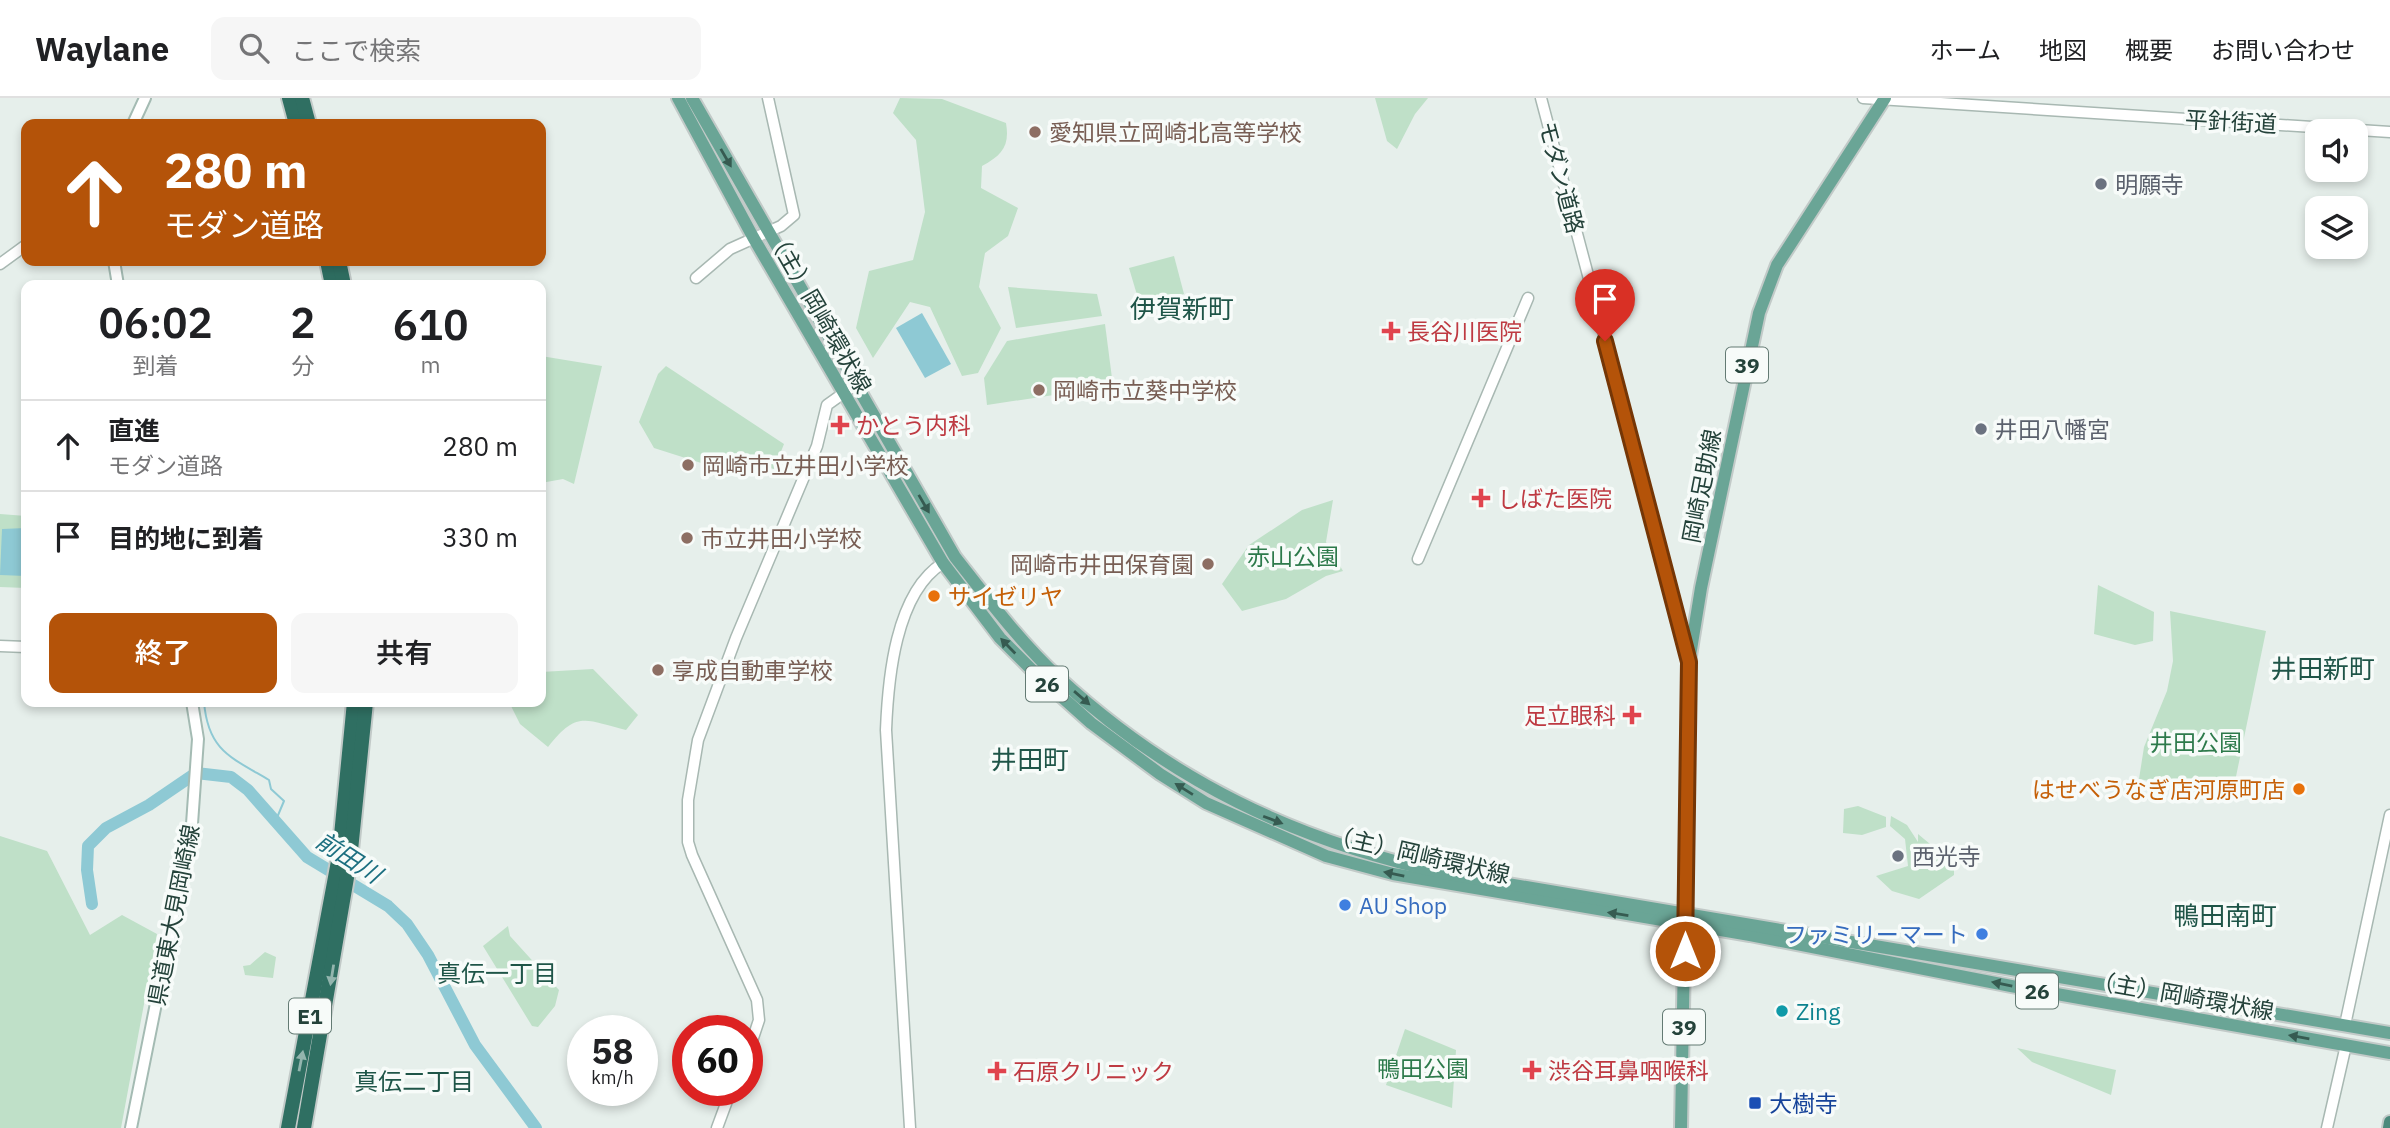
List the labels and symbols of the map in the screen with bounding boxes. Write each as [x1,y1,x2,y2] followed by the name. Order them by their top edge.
[2184,104,2278,138] street label: 平針街道
[1049,117,1302,147] place label: 愛知県立岡崎北高等学校
[1533,118,1591,236] street label: モダン道路
[1027,124,1043,140] marker: 愛知県立岡崎北高等学校
[720,148,732,167] one-way arrow
[2115,169,2184,199] place label: 明願寺
[2093,176,2109,192] marker: 明願寺
[761,224,879,398] street label: （主）岡崎環状線
[1575,269,1635,341] pin
[1130,291,1234,325] district label: 伊賀新町
[1407,316,1522,346] place label: 長谷川医院
[1381,321,1401,341] marker: 長谷川医院
[1726,348,1768,382] road number: 39
[1053,375,1237,405] place label: 岡崎市立葵中学校
[1031,382,1047,398] marker: 岡崎市立葵中学校
[856,410,971,440] place label: かとう内科
[1995,414,2110,444] place label: 井田八幡宮
[830,415,850,435] marker: かとう内科
[1973,421,1989,437] marker: 井田八幡宮
[1675,427,1727,545] street label: 岡崎足助線
[702,450,909,480] place label: 岡崎市立井田小学校
[680,457,696,473] marker: 岡崎市立井田小学校
[1497,483,1612,513] place label: しばた医院
[1471,488,1491,508] marker: しばた医院
[918,494,930,513] one-way arrow
[701,523,862,553] place label: 市立井田小学校
[679,530,695,546] marker: 市立井田小学校
[1247,541,1339,571] park label: 赤山公園
[1010,549,1194,579] place label: 岡崎市井田保育園
[1200,556,1216,572] marker: 岡崎市井田保育園
[948,581,1063,611] place label: サイゼリヤ
[926,588,942,604] marker: サイゼリヤ
[1000,638,1016,655] one-way arrow
[2271,651,2375,685] district label: 井田新町
[672,655,833,685] place label: 享成自動車学校
[650,662,666,678] marker: 享成自動車学校
[1026,666,1068,702] road number: 26
[1073,690,1091,706] one-way arrow
[1524,700,1616,730] place label: 足立眼科
[1622,705,1642,725] marker: 足立眼科
[2150,727,2242,757] park label: 井田公園
[991,742,1069,776] district label: 井田町
[2032,774,2285,804] place label: はせべうなぎ店河原町店
[2291,781,2307,797] marker: はせべうなぎ店河原町店
[1174,783,1194,796] one-way arrow
[1263,815,1284,826] one-way arrow
[1327,819,1513,889] street label: （主）岡崎環状線
[141,822,205,1008] street label: 県道東大見岡崎線
[310,824,390,892] water label: 前田川
[1912,841,1981,871] place label: 西光寺
[1890,848,1906,864] marker: 西光寺
[1383,869,1405,880] one-way arrow
[1359,890,1447,920] place label: AU Shop
[1337,897,1353,913] marker: AU Shop
[2173,898,2277,932] district label: 鴨田南町
[1607,908,1629,919] one-way arrow
[1648,914,1722,988] position arrow
[1784,919,1968,949] place label: ファミリーマート
[1974,926,1990,942] marker: ファミリーマート
[437,957,557,989] district label: 真伝一丁目
[326,964,337,986] one-way arrow
[2090,964,2276,1026] street label: （主）岡崎環状線
[2016,974,2058,1008] road number: 26
[1991,979,2013,990] one-way arrow
[1796,996,1840,1026] place label: Zing
[289,998,331,1034] road number: E1
[1774,1003,1790,1019] marker: Zing
[1663,1010,1705,1044] road number: 39
[672,1015,763,1106] speed limit sign: 60
[2288,1031,2310,1042] one-way arrow
[296,1050,307,1072] one-way arrow
[1377,1053,1469,1083] park label: 鴨田公園
[1548,1055,1709,1085] place label: 渋谷耳鼻咽喉科
[1013,1056,1174,1086] place label: 石原クリニック
[1522,1060,1542,1080] marker: 渋谷耳鼻咽喉科
[987,1061,1007,1081] marker: 石原クリニック
[354,1065,474,1097] district label: 真伝二丁目
[1769,1088,1838,1118] place label: 大樹寺
[1747,1095,1763,1111] marker: 大樹寺

